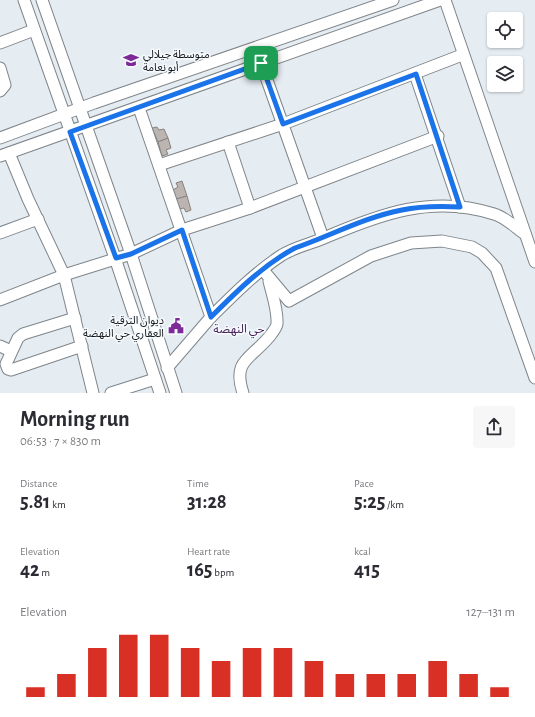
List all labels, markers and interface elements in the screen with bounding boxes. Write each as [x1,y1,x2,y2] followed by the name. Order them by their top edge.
[487,12,523,92] map controls
[487,12,523,48] button: locate
[244,46,278,80] pin
[143,49,210,74] place label: متوسطة جيلالي أبو نعامة
[122,51,140,69] school or university icon: متوسطة جيلالي أبو نعامة
[250,52,272,74] icon: arrive
[487,56,523,92] button: layers
[83,315,164,342] place label: ديوان الترقية العقاري حي النهضة
[167,317,185,335] public building icon: ديوان الترقية العقاري حي النهضة
[213,323,265,339] district label: حي النهضة
[473,406,515,448] button: share
[20,408,130,430] text: Morning run
[20,435,101,448] text: 06:53 · 7 × 830 m
[20,478,57,489] text: Distance
[187,478,209,489] text: Time
[354,478,374,489] text: Pace
[20,492,50,512] text: 5.81
[187,492,227,512] text: 31:28
[354,492,385,512] text: 5:25
[50,499,66,510] text: km
[385,499,404,510] text: /km
[20,546,60,557] text: Elevation
[187,546,230,557] text: Heart rate
[354,546,371,557] text: kcal
[20,560,39,580] text: 42
[187,560,213,580] text: 165
[354,560,380,580] text: 415
[39,567,50,578] text: m
[213,567,234,578] text: bpm
[20,606,67,619] text: Elevation
[466,606,515,619] text: 127–131 m

